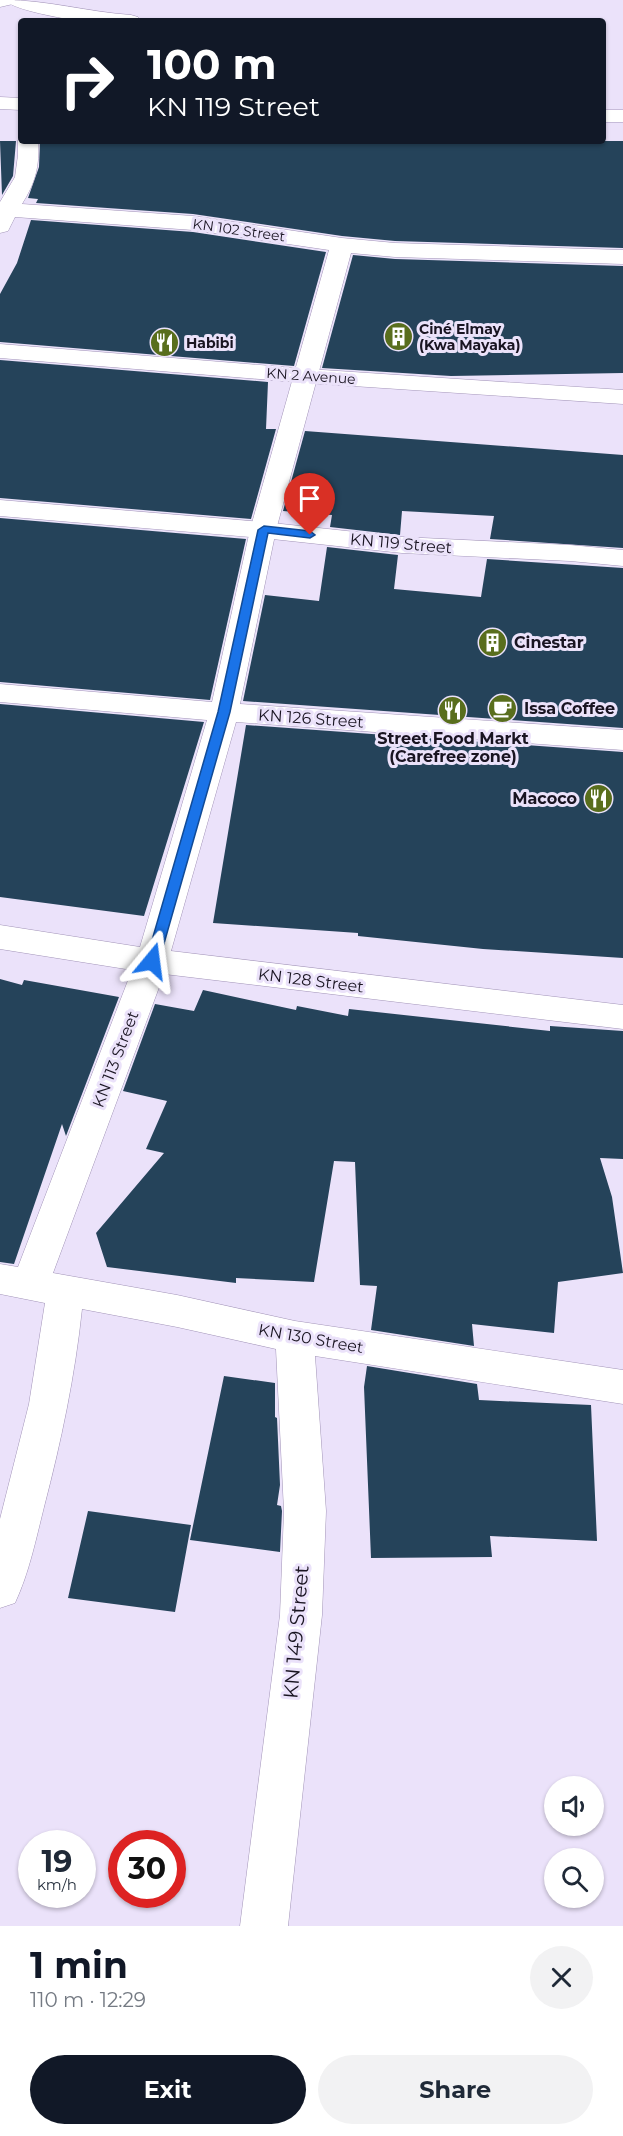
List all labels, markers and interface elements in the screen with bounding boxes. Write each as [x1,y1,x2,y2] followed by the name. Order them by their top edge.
[147,38,276,90] text: 100 m
[48,42,126,120] icon: right
[147,90,320,123] text: KN 119 Street
[192,215,287,245] street label: KN 102 Street
[419,320,521,354] place label: Ciné Elmay (Kwa Mayaka)
[382,321,414,353] building icon: Ciné Elmay (Kwa Mayaka)
[149,327,181,359] restaurant icon: Habibi
[186,334,234,352] place label: Habibi
[266,364,356,388] street label: KN 2 Avenue
[284,473,335,535] pin
[293,482,326,515] icon: arrive
[349,530,453,557] street label: KN 119 Street
[477,626,509,658] building icon: Cinestar
[514,633,584,652] place label: Cinestar
[487,692,519,724] cafe icon: Issa Coffee
[437,694,469,726] restaurant icon: Street Food Markt (Carefree zone)
[524,699,615,718] place label: Issa Coffee
[258,705,365,732] street label: KN 126 Street
[377,729,529,766] place label: Street Food Markt (Carefree zone)
[582,782,614,814] restaurant icon: Macoco
[512,789,577,808] place label: Macoco
[120,929,184,993] position arrow
[257,965,365,996] street label: KN 128 Street
[88,1008,143,1110] street label: KN 113 Street
[257,1320,366,1357] street label: KN 130 Street
[278,1564,314,1700] street label: KN 149 Street
[544,1776,604,1908] map controls
[544,1776,604,1836] button: sound
[108,1830,186,1908] speed limit sign: 30
[42,1843,72,1880] text: 19
[544,1848,604,1908] button: search
[37,1875,77,1894] text: km/h
[30,1943,128,1987] text: 1 min
[530,1946,593,2009] button: close
[30,1988,146,2012] text: 110 m · 12:29
[30,2055,306,2124] button: Exit
[318,2055,593,2124] button: Share

